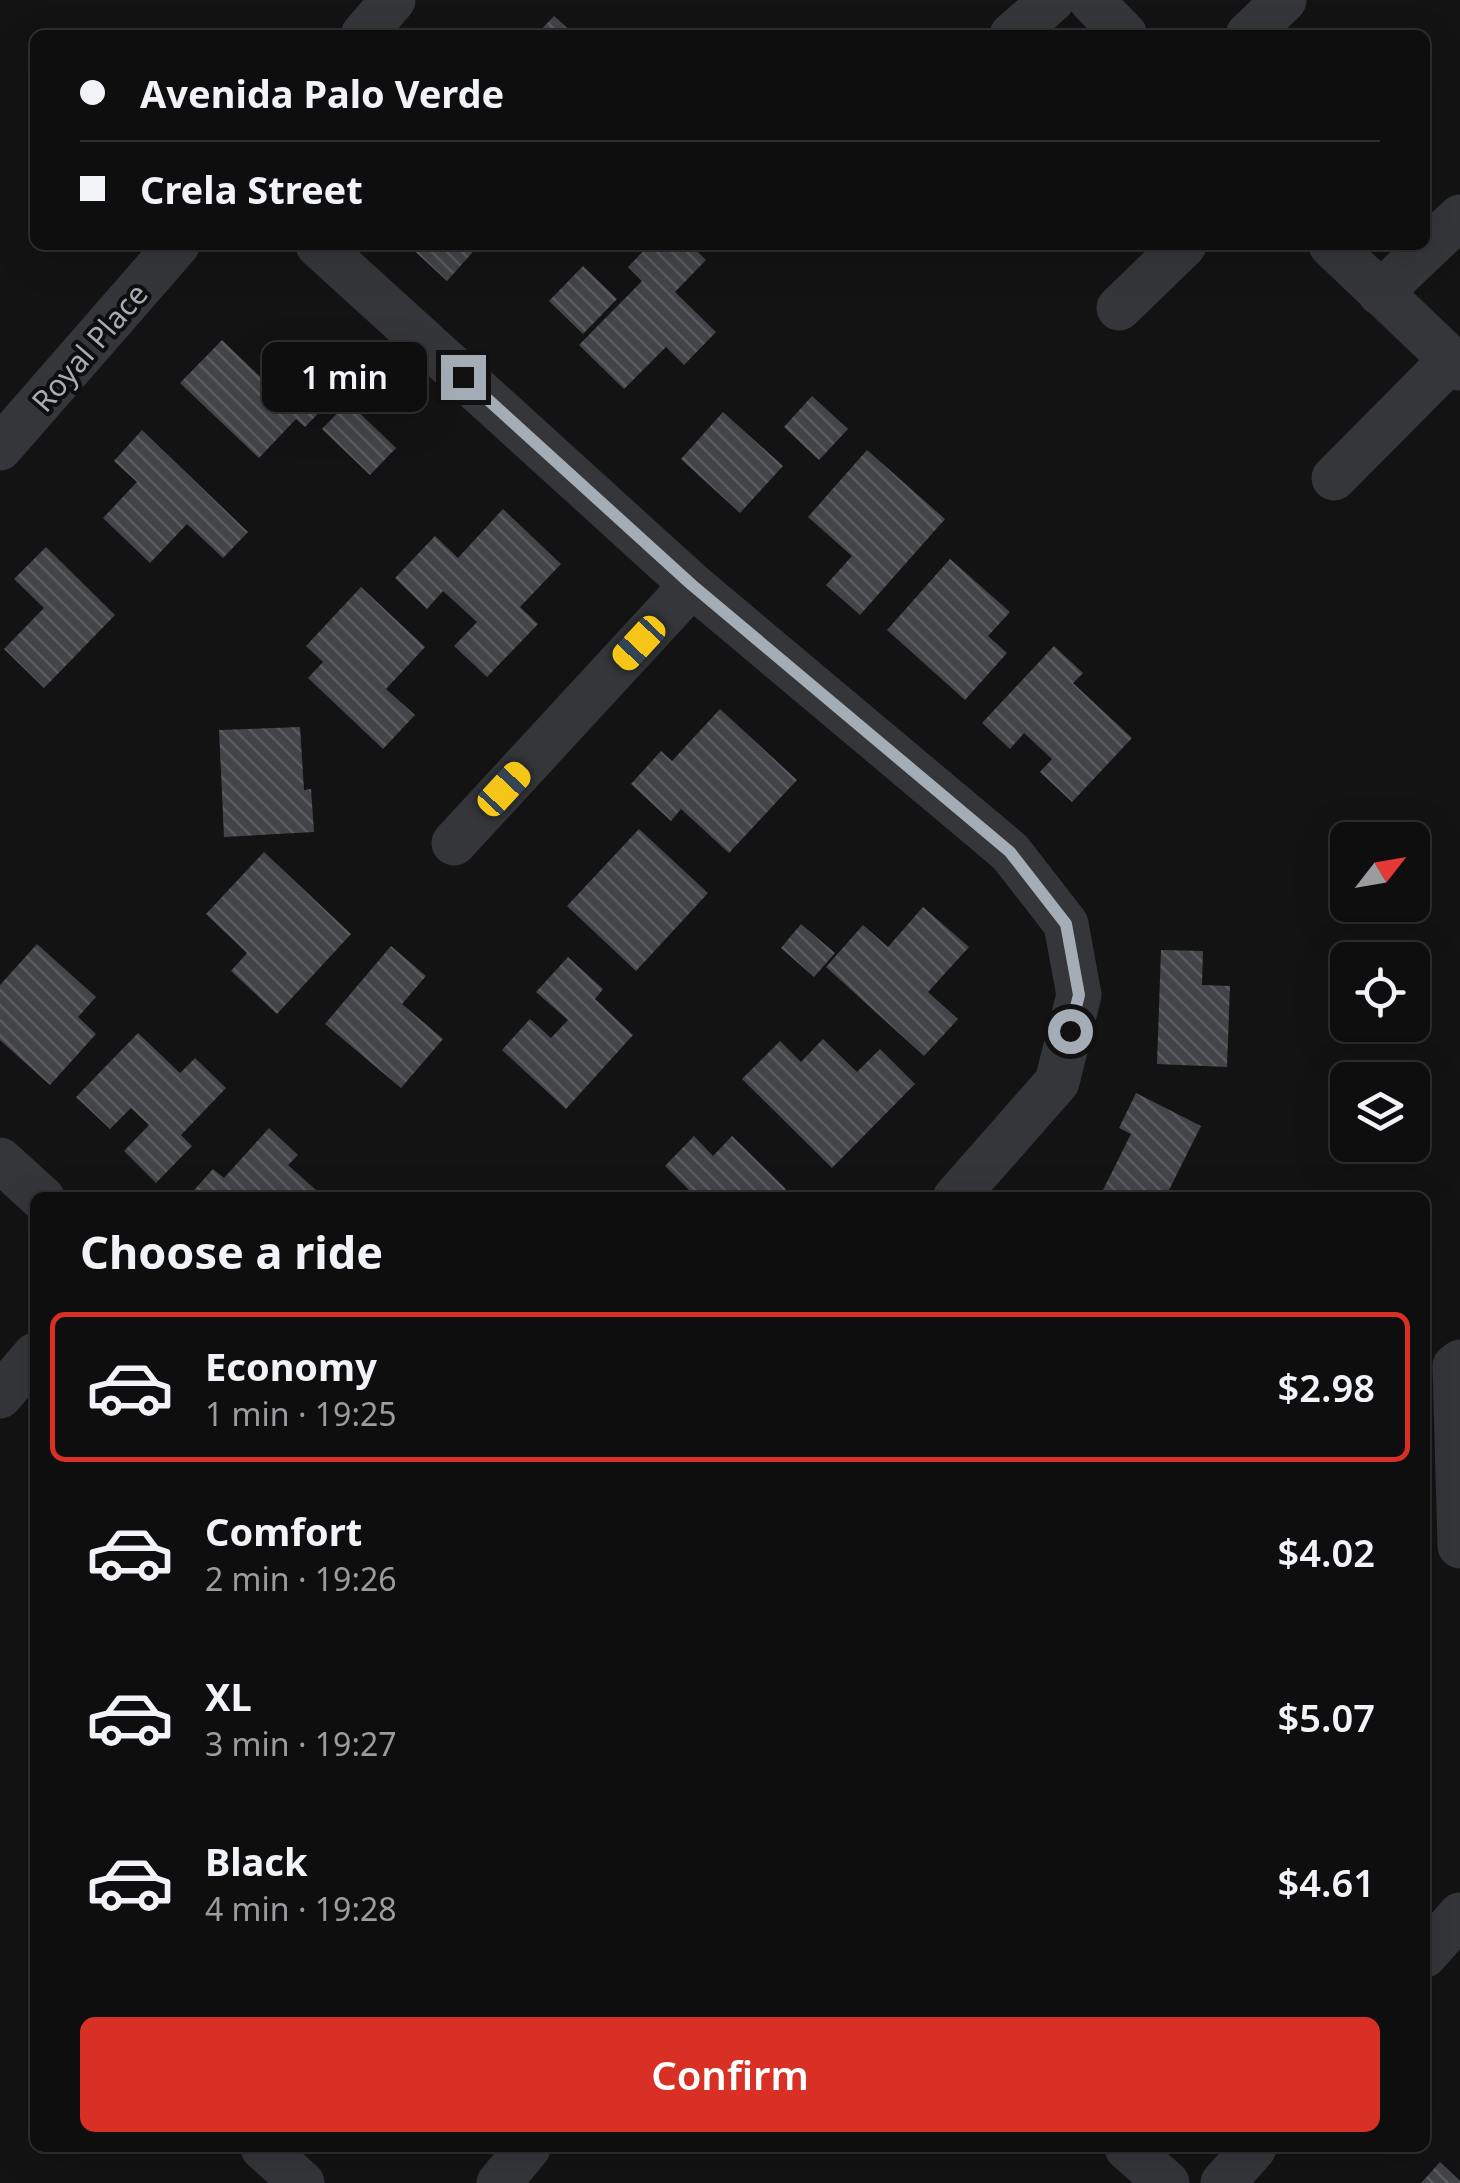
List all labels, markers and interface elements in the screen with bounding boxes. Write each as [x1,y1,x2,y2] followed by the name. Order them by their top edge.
[140,67,504,119] text: Avenida Palo Verde
[140,163,363,215] text: Crela Street
[22,274,156,420] street label: Royal Place
[263,342,428,412] callout: 1 min
[301,355,388,398] text: 1 min
[441,355,486,400] route end
[608,611,670,675] car
[473,757,535,821] car
[1330,822,1430,922] north arrow
[1330,822,1430,1162] map controls
[1330,942,1430,1042] button: locate
[1048,1009,1093,1054] route start
[1330,1062,1430,1162] button: layers
[80,1221,383,1282] text: Choose a ride
[205,1340,377,1392] text: Economy
[85,1342,175,1432] icon: car
[1278,1361,1375,1413] text: $2.98
[205,1392,397,1435] text: 1 min · 19:25
[205,1505,362,1557] text: Comfort
[85,1507,175,1597] icon: car
[1278,1526,1375,1578] text: $4.02
[205,1557,397,1600] text: 2 min · 19:26
[205,1670,252,1722] text: XL
[85,1672,175,1762] icon: car
[1278,1691,1375,1743] text: $5.07
[205,1722,397,1765] text: 3 min · 19:27
[205,1835,308,1887] text: Black
[85,1837,175,1927] icon: car
[1278,1856,1375,1908] text: $4.61
[205,1887,397,1930] text: 4 min · 19:28
[80,2017,1380,2132] button: Confirm

